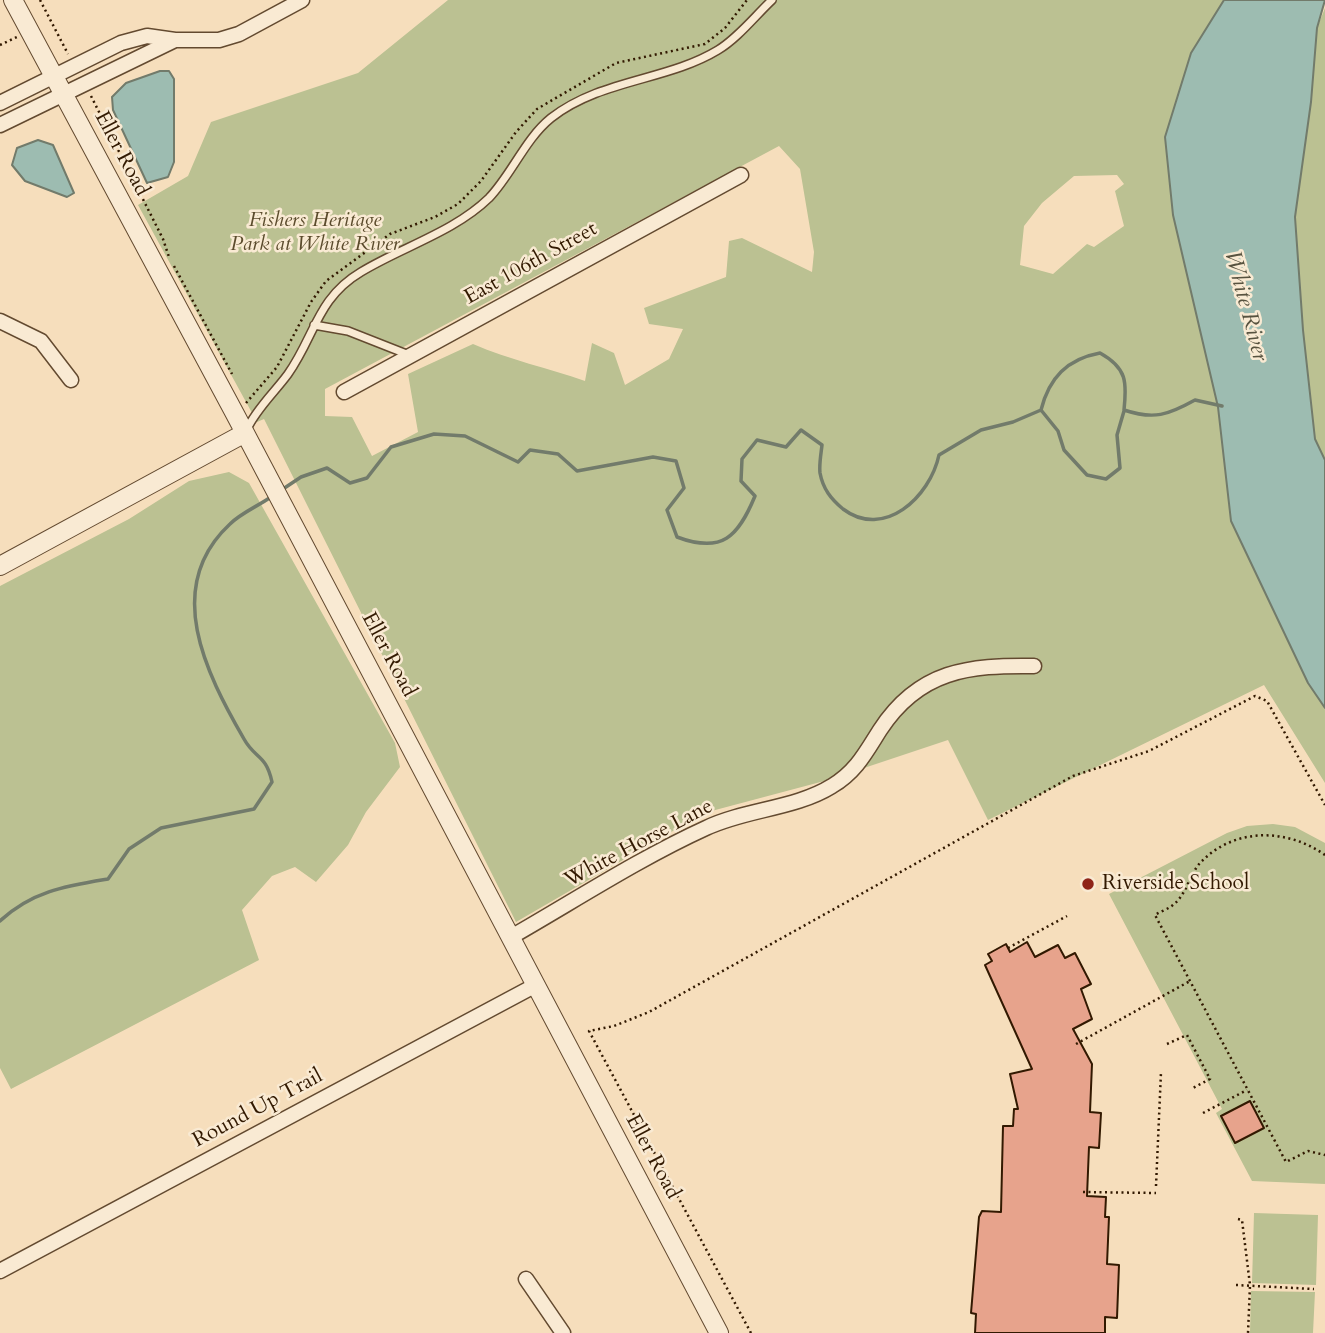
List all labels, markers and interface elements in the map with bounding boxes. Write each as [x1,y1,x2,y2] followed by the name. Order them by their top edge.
[88,107,154,201] street label: Eller Road
[230,208,400,258] park label: Fishers Heritage Park at White River
[460,217,602,311] street label: East 106th Street
[1217,248,1273,364] water label: White River
[355,608,421,702] street label: Eller Road
[560,794,718,894] street label: White Horse Lane
[1102,871,1249,897] place label: Riverside School
[1080,876,1096,892] marker: Riverside School
[189,1064,327,1154] street label: Round Up Trail
[619,1110,685,1204] street label: Eller Road

